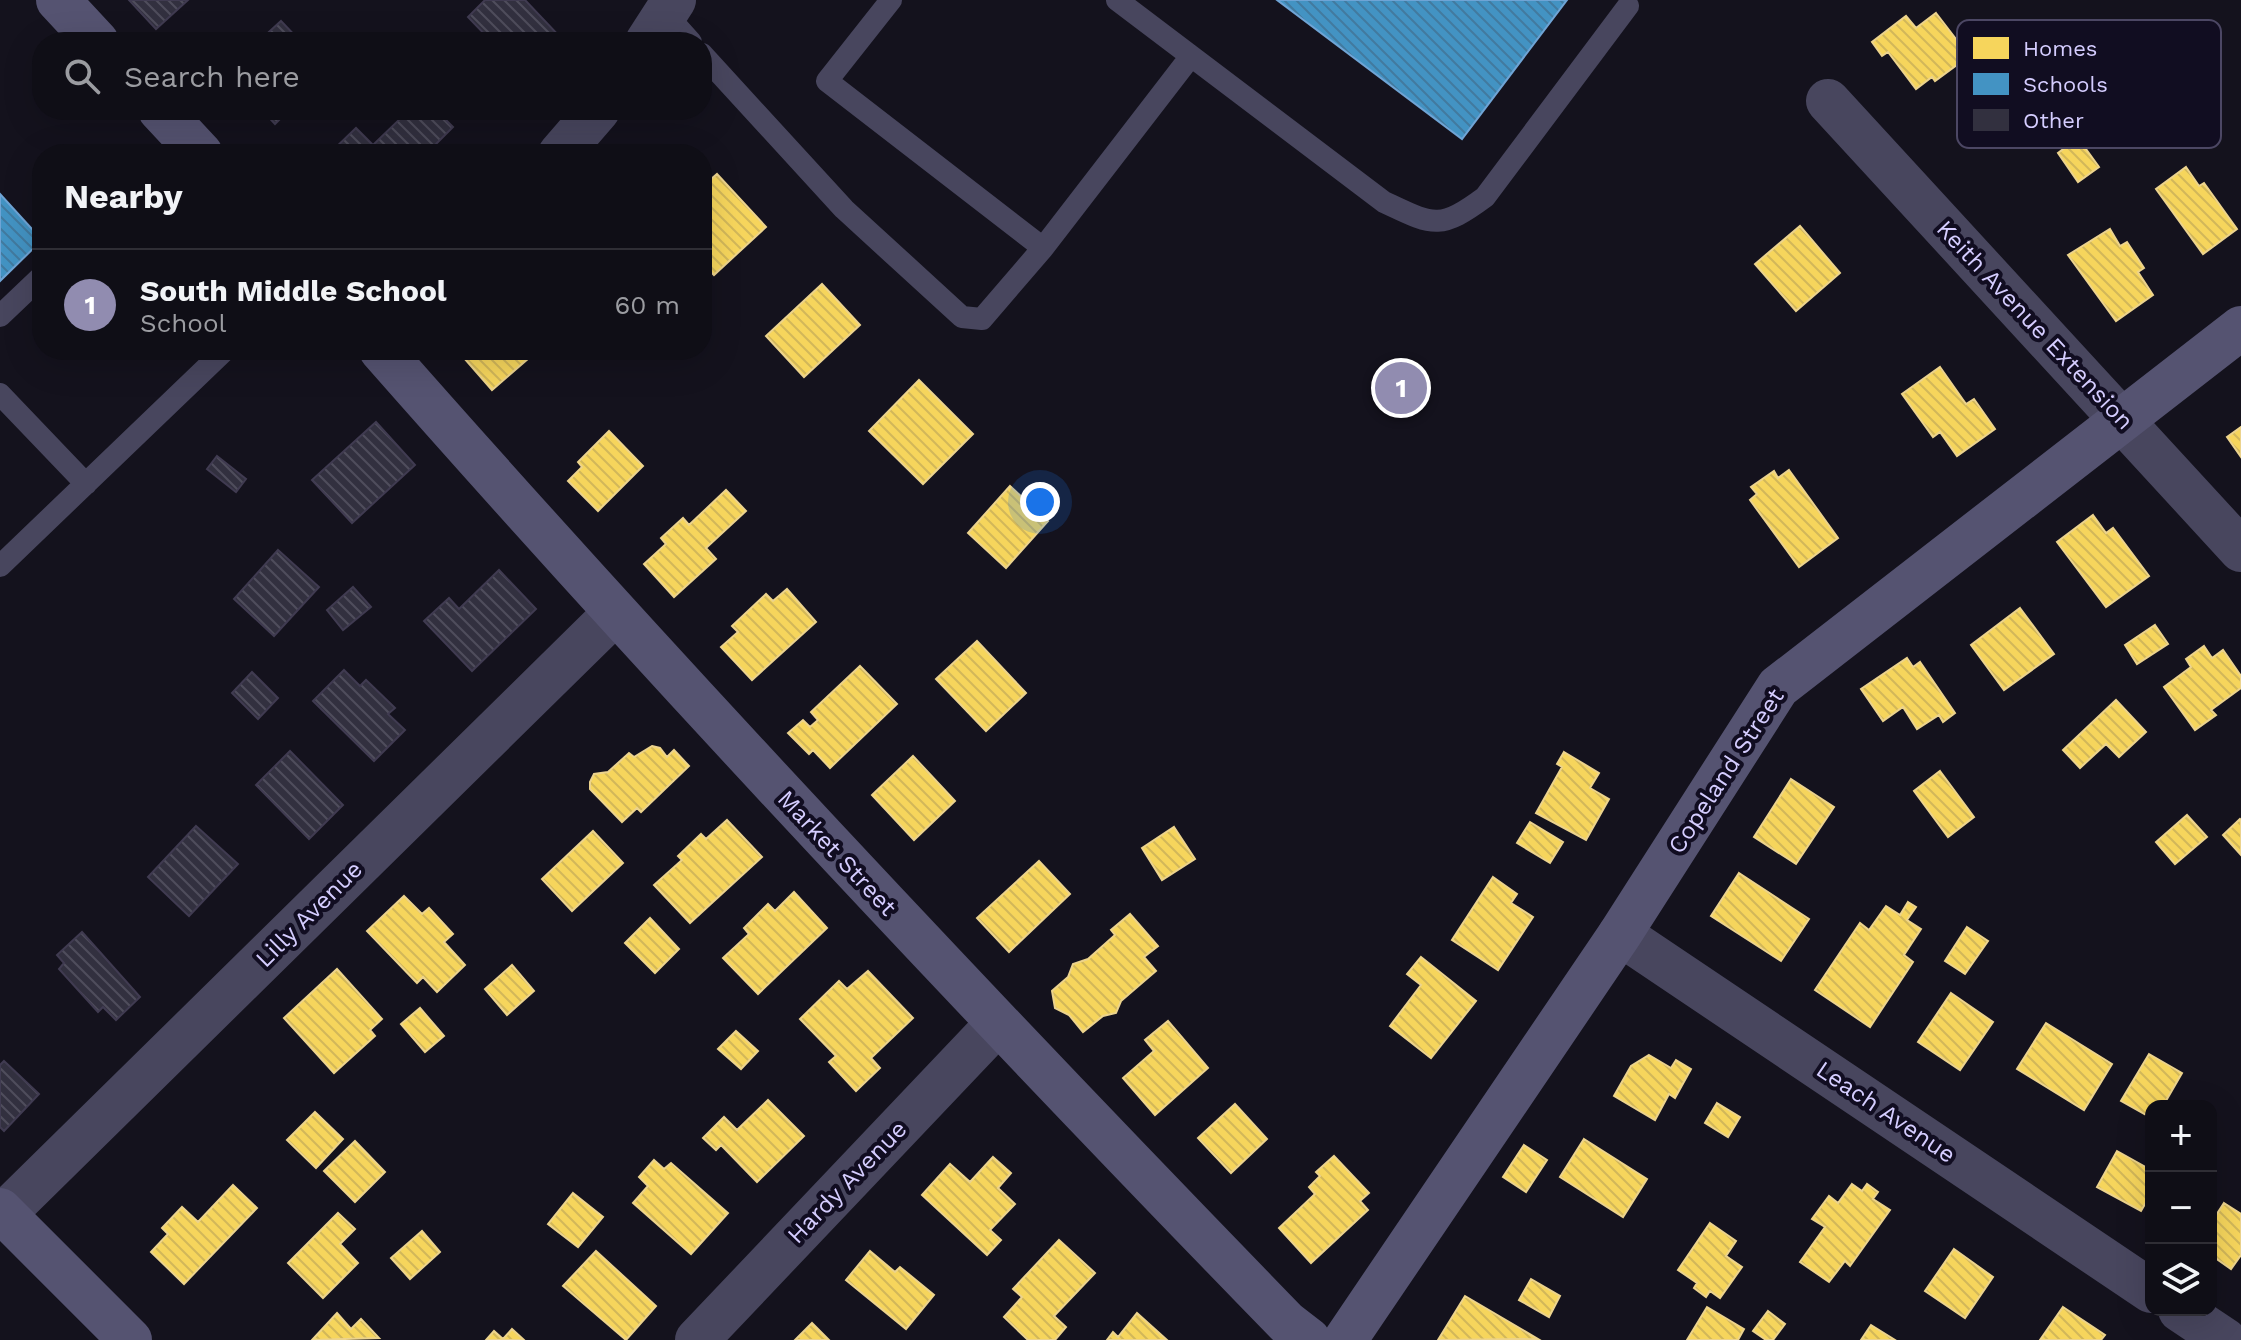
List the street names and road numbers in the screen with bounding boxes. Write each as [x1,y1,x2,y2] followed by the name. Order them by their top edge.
[1931,215,2139,435] street label: Keith Avenue Extension
[1662,683,1790,859] street label: Copeland Street
[772,785,902,921] street label: Market Street
[250,855,368,973] street label: Lilly Avenue
[1811,1055,1961,1169] street label: Leach Avenue
[782,1115,912,1249] street label: Hardy Avenue

